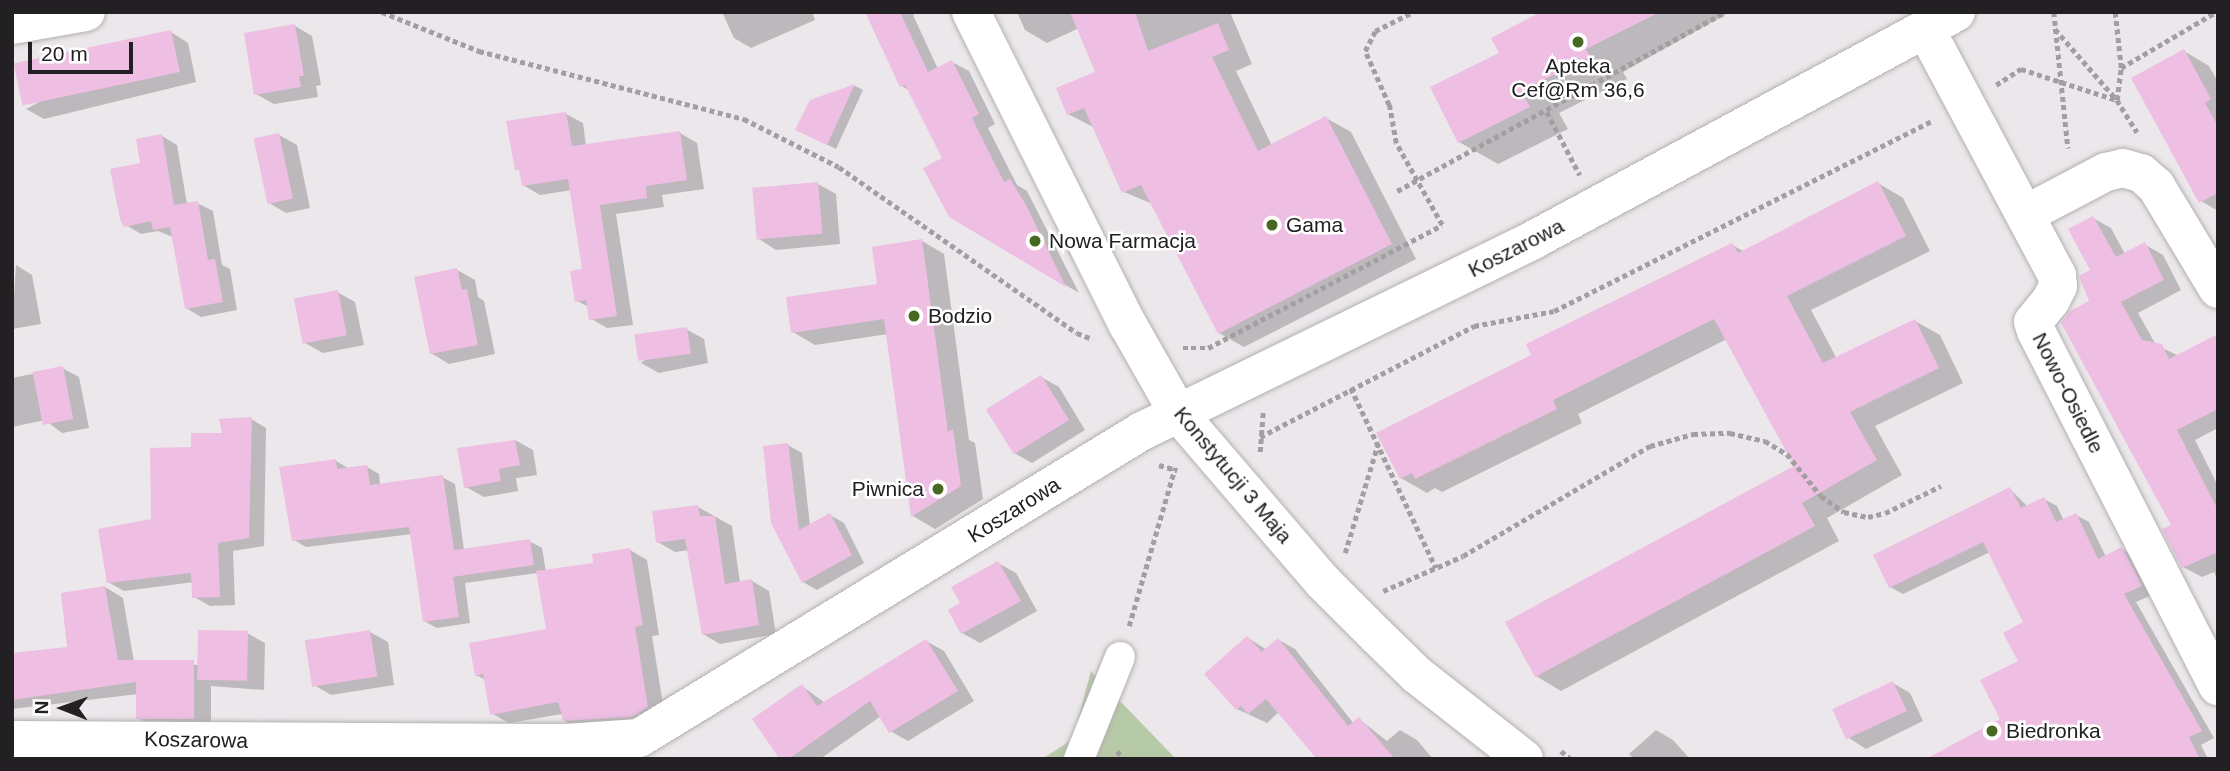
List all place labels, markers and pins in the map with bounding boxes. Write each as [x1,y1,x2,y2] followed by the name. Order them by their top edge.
[1570,34,1586,50] marker: Apteka Cef@Rm 36,6
[1511,53,1645,103] place label: Apteka Cef@Rm 36,6
[1286,212,1343,238] place label: Gama
[1264,217,1280,233] marker: Gama
[1049,228,1196,254] place label: Nowa Farmacja
[1027,233,1043,249] marker: Nowa Farmacja
[928,303,992,329] place label: Bodzio
[906,308,922,324] marker: Bodzio
[852,476,924,502] place label: Piwnica
[930,481,946,497] marker: Piwnica
[2006,718,2101,744] place label: Biedronka
[1984,723,2000,739] marker: Biedronka

